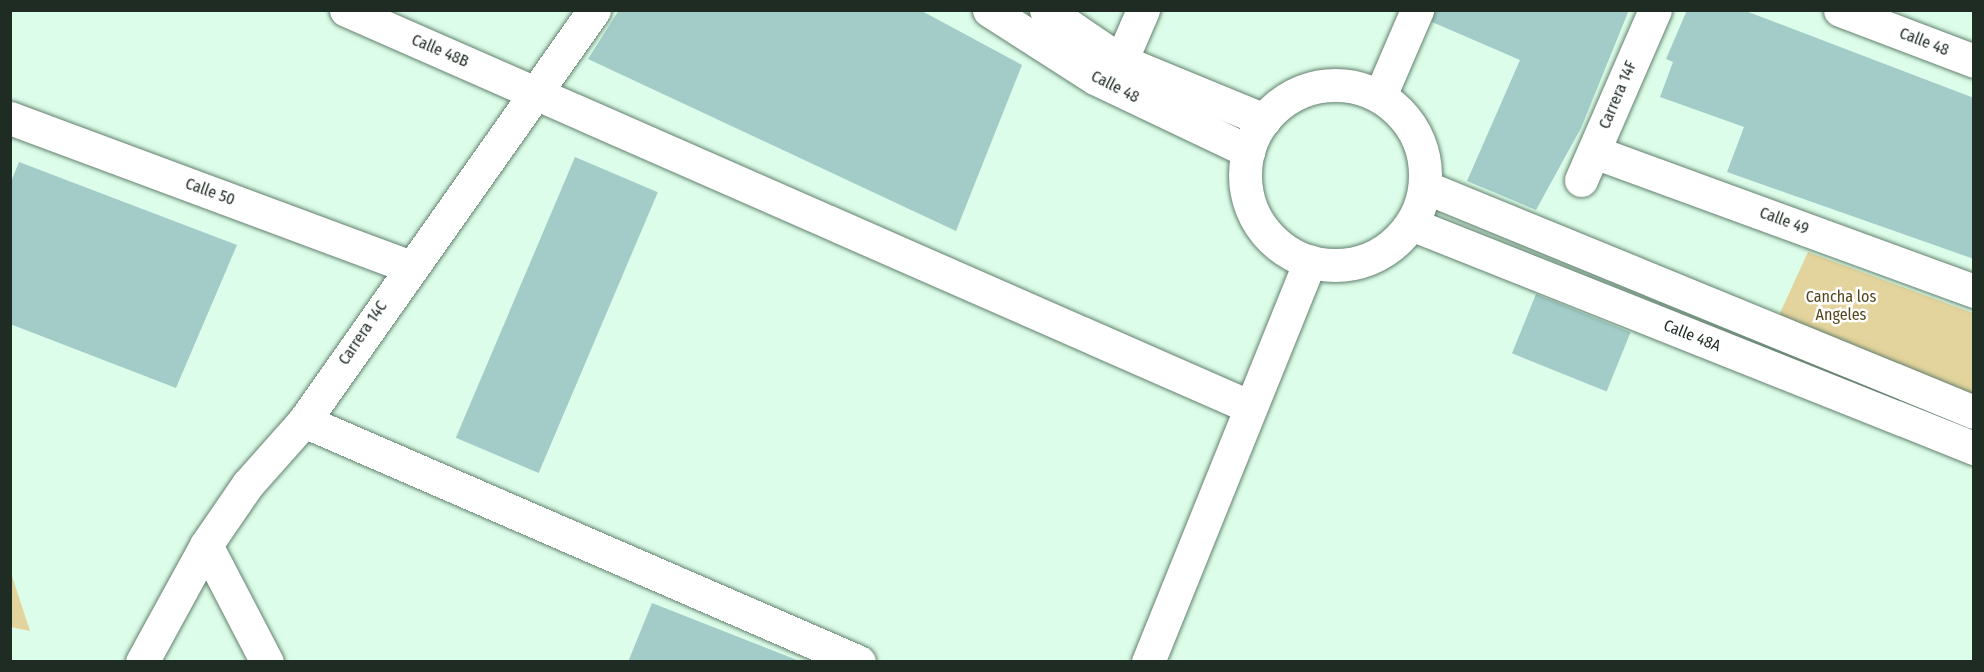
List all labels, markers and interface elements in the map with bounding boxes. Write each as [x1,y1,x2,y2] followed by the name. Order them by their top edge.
[1897,24,1951,60] street label: Calle 48
[409,30,471,72] street label: Calle 48B
[1595,58,1641,132] street label: Carrera 14F
[1088,67,1142,107] street label: Calle 48
[183,174,237,210] street label: Calle 50
[1757,203,1811,239] street label: Calle 49
[1806,287,1876,325] park label: Cancha los Angeles
[335,297,391,369] street label: Carrera 14C
[1661,316,1723,356] street label: Calle 48A

